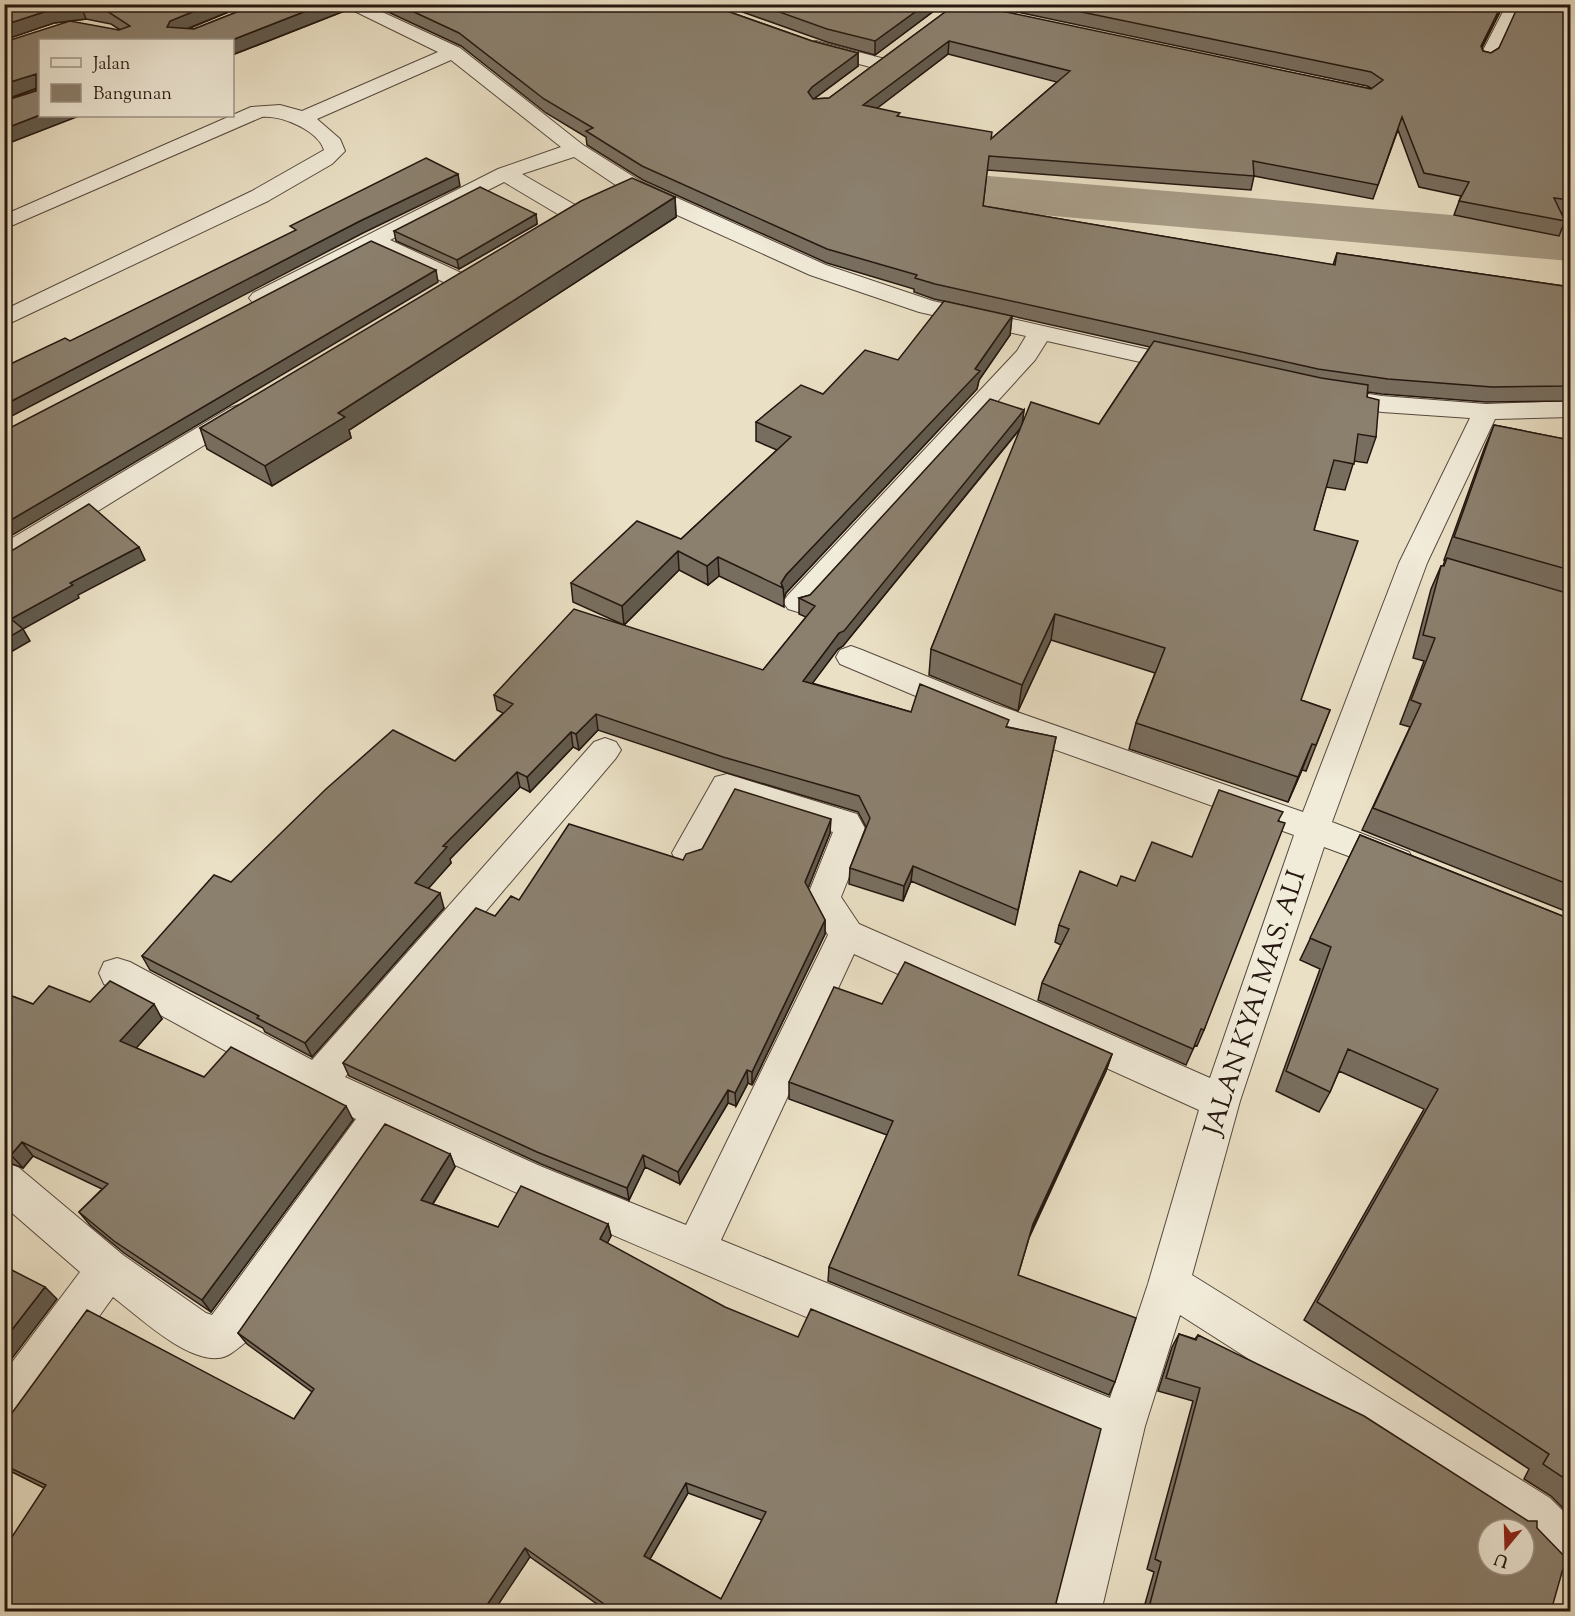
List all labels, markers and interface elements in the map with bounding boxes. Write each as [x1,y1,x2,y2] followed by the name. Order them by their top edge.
[39,39,234,117] legend
[92,52,131,78] text: Jalan
[93,82,172,108] text: Bangunan
[1195,865,1317,1142] street label: JALAN KYAI MAS. ALI
[1476,1517,1536,1577] north arrow
[1491,1546,1512,1572] text: U

